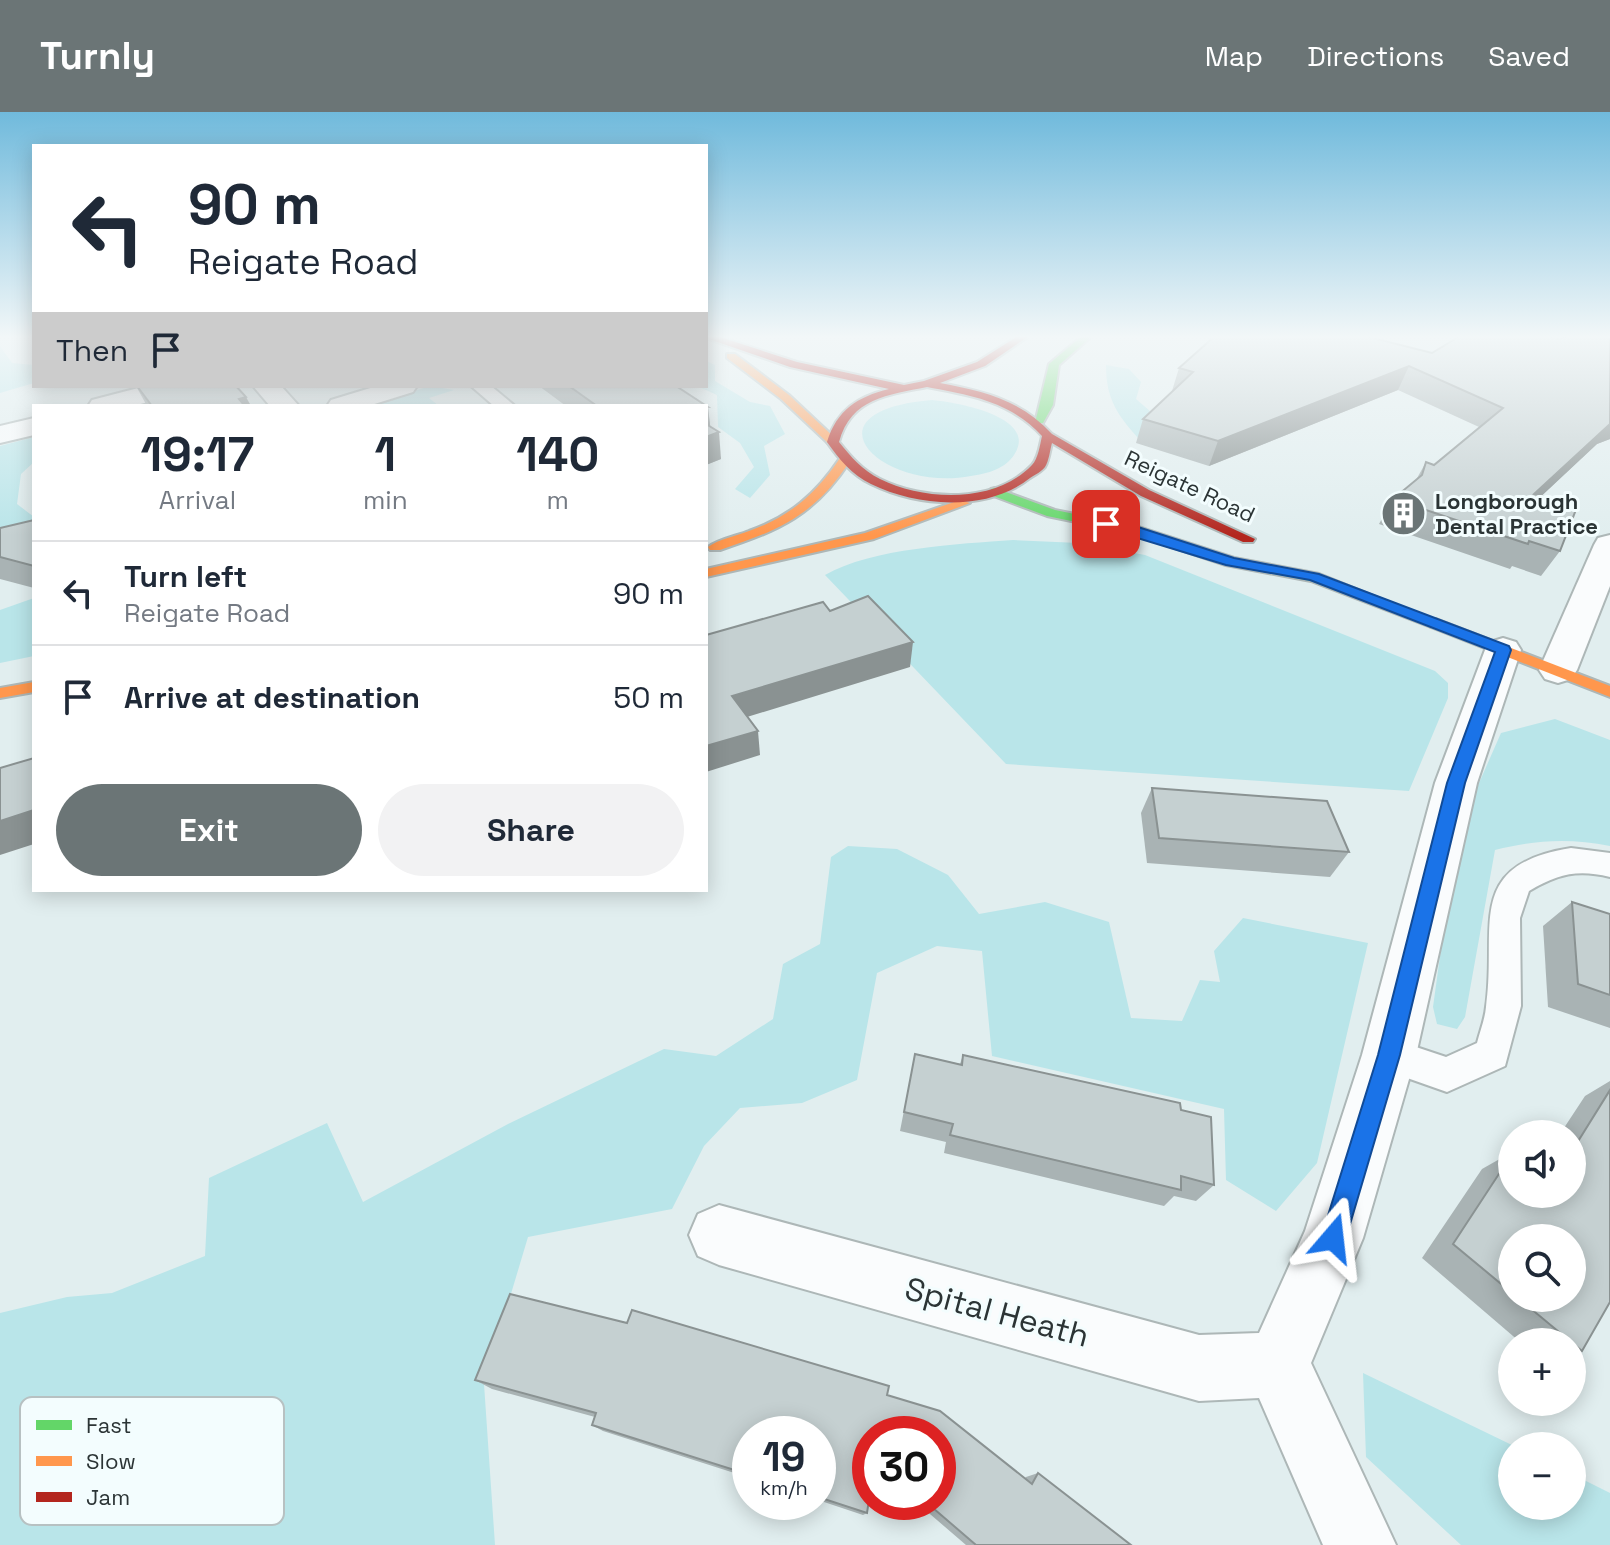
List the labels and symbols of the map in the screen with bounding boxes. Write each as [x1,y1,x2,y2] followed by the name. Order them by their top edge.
[1120,444,1260,528] street label: Reigate Road
[1435,487,1598,540] place label: Longborough Dental Practice
[1072,490,1140,558] pin
[1380,490,1428,538] building icon: Longborough Dental Practice
[1291,1196,1375,1280] position arrow
[901,1268,1093,1356] street label: Spital Heath
[20,1397,284,1525] legend
[86,1411,132,1439] text: Fast
[852,1416,956,1520] speed limit sign: 30
[86,1447,136,1475] text: Slow
[86,1483,130,1511] text: Jam

